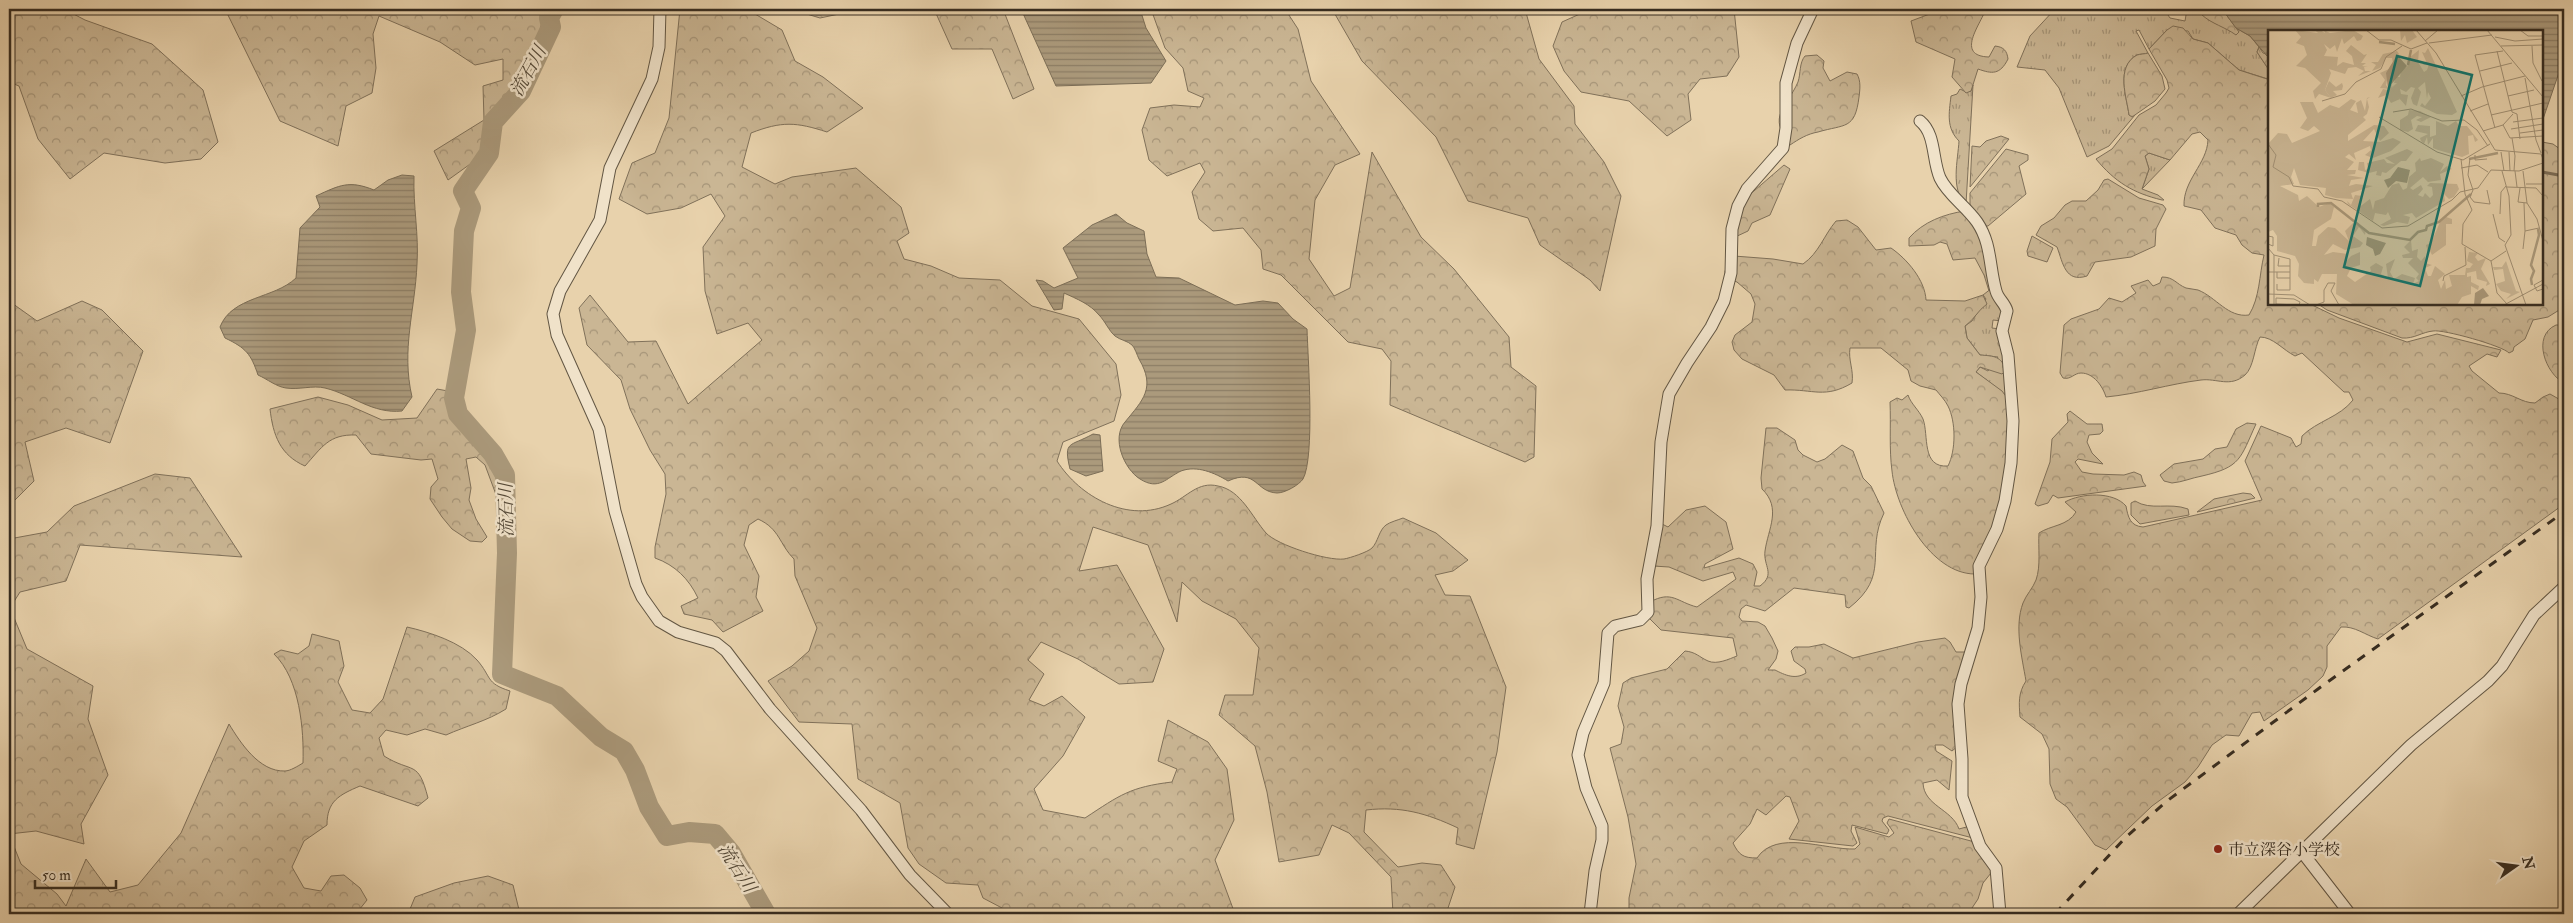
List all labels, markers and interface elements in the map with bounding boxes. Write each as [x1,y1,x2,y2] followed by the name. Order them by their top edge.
[2268,30,2543,305] inset map
[505,40,553,100] water label: 流石川
[494,481,518,537] water label: 流石川
[712,839,762,899] water label: 流石川
[2228,840,2340,860] place label: 市立深谷小学校
[2490,840,2540,890] north arrow
[2212,843,2224,855] marker: 市立深谷小学校
[2518,854,2538,872] text: N
[35,858,116,890] scale bar
[42,866,71,885] text: 50 m

